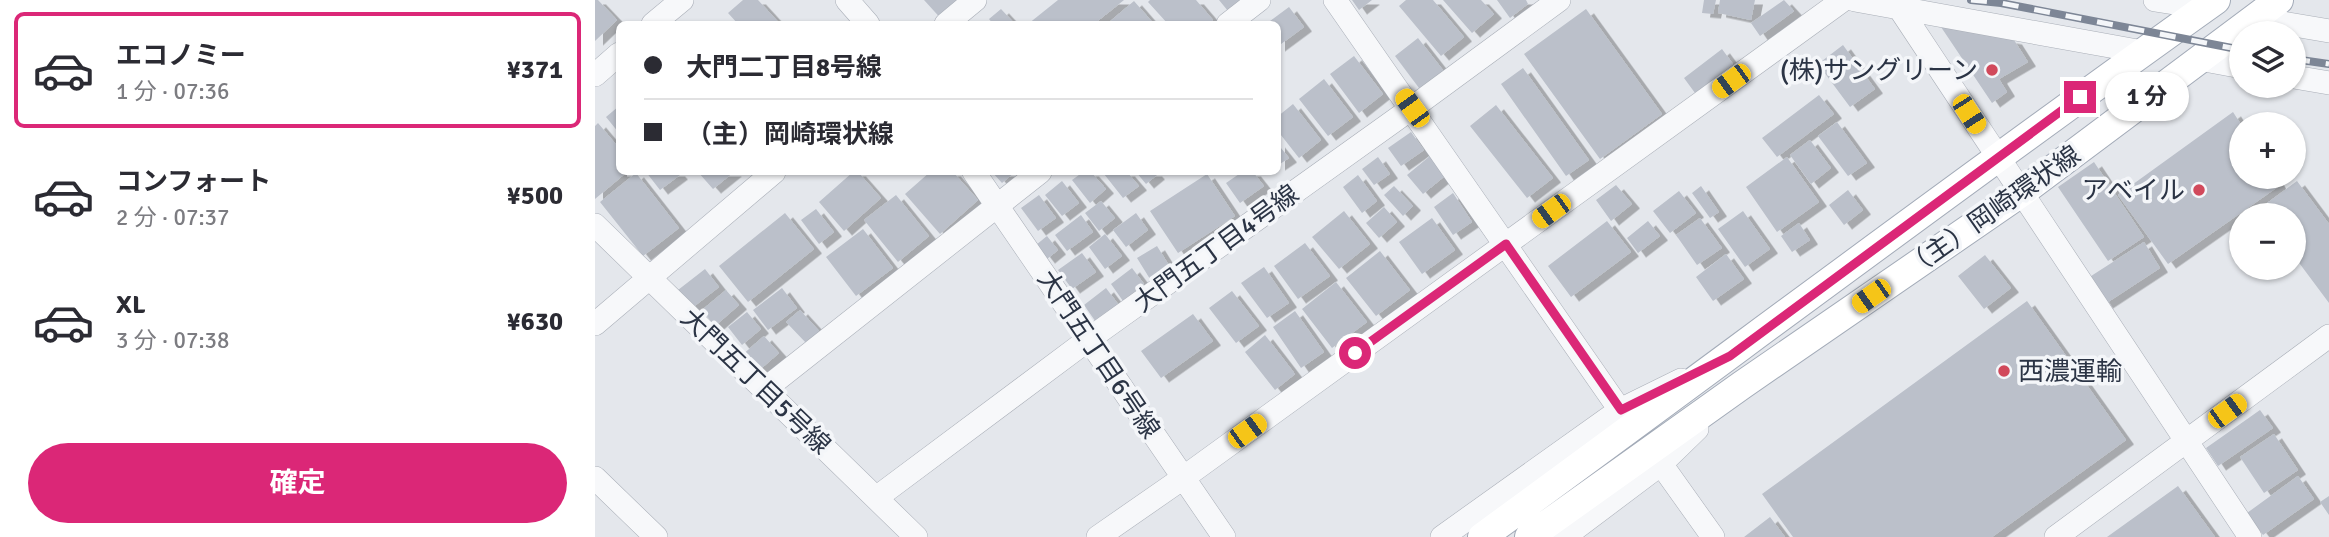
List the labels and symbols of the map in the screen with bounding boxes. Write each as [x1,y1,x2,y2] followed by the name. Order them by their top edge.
[1780,55,1978,87] place label: (株)サングリーン
[1708,60,1755,102] car
[1984,62,2000,78] marker: (株)サングリーン
[2105,72,2189,122] callout: 1 分
[2064,81,2096,113] route end
[1392,85,1433,131] car
[1949,91,1990,137] car
[1898,139,2087,285] street label: （主）岡崎環状線
[2082,175,2185,207] place label: アベイル
[1128,178,1305,319] street label: 大門五丁目4号線
[2191,182,2207,198] marker: アベイル
[1528,190,1575,232] car
[1030,264,1166,445] street label: 大門五丁目6号線
[1848,275,1895,317] car
[674,302,837,461] street label: 大門五丁目5号線
[1339,337,1371,369] route start
[2018,356,2122,388] place label: 西濃運輸
[1996,363,2012,379] marker: 西濃運輸
[2204,390,2251,432] car
[1224,410,1271,452] car

